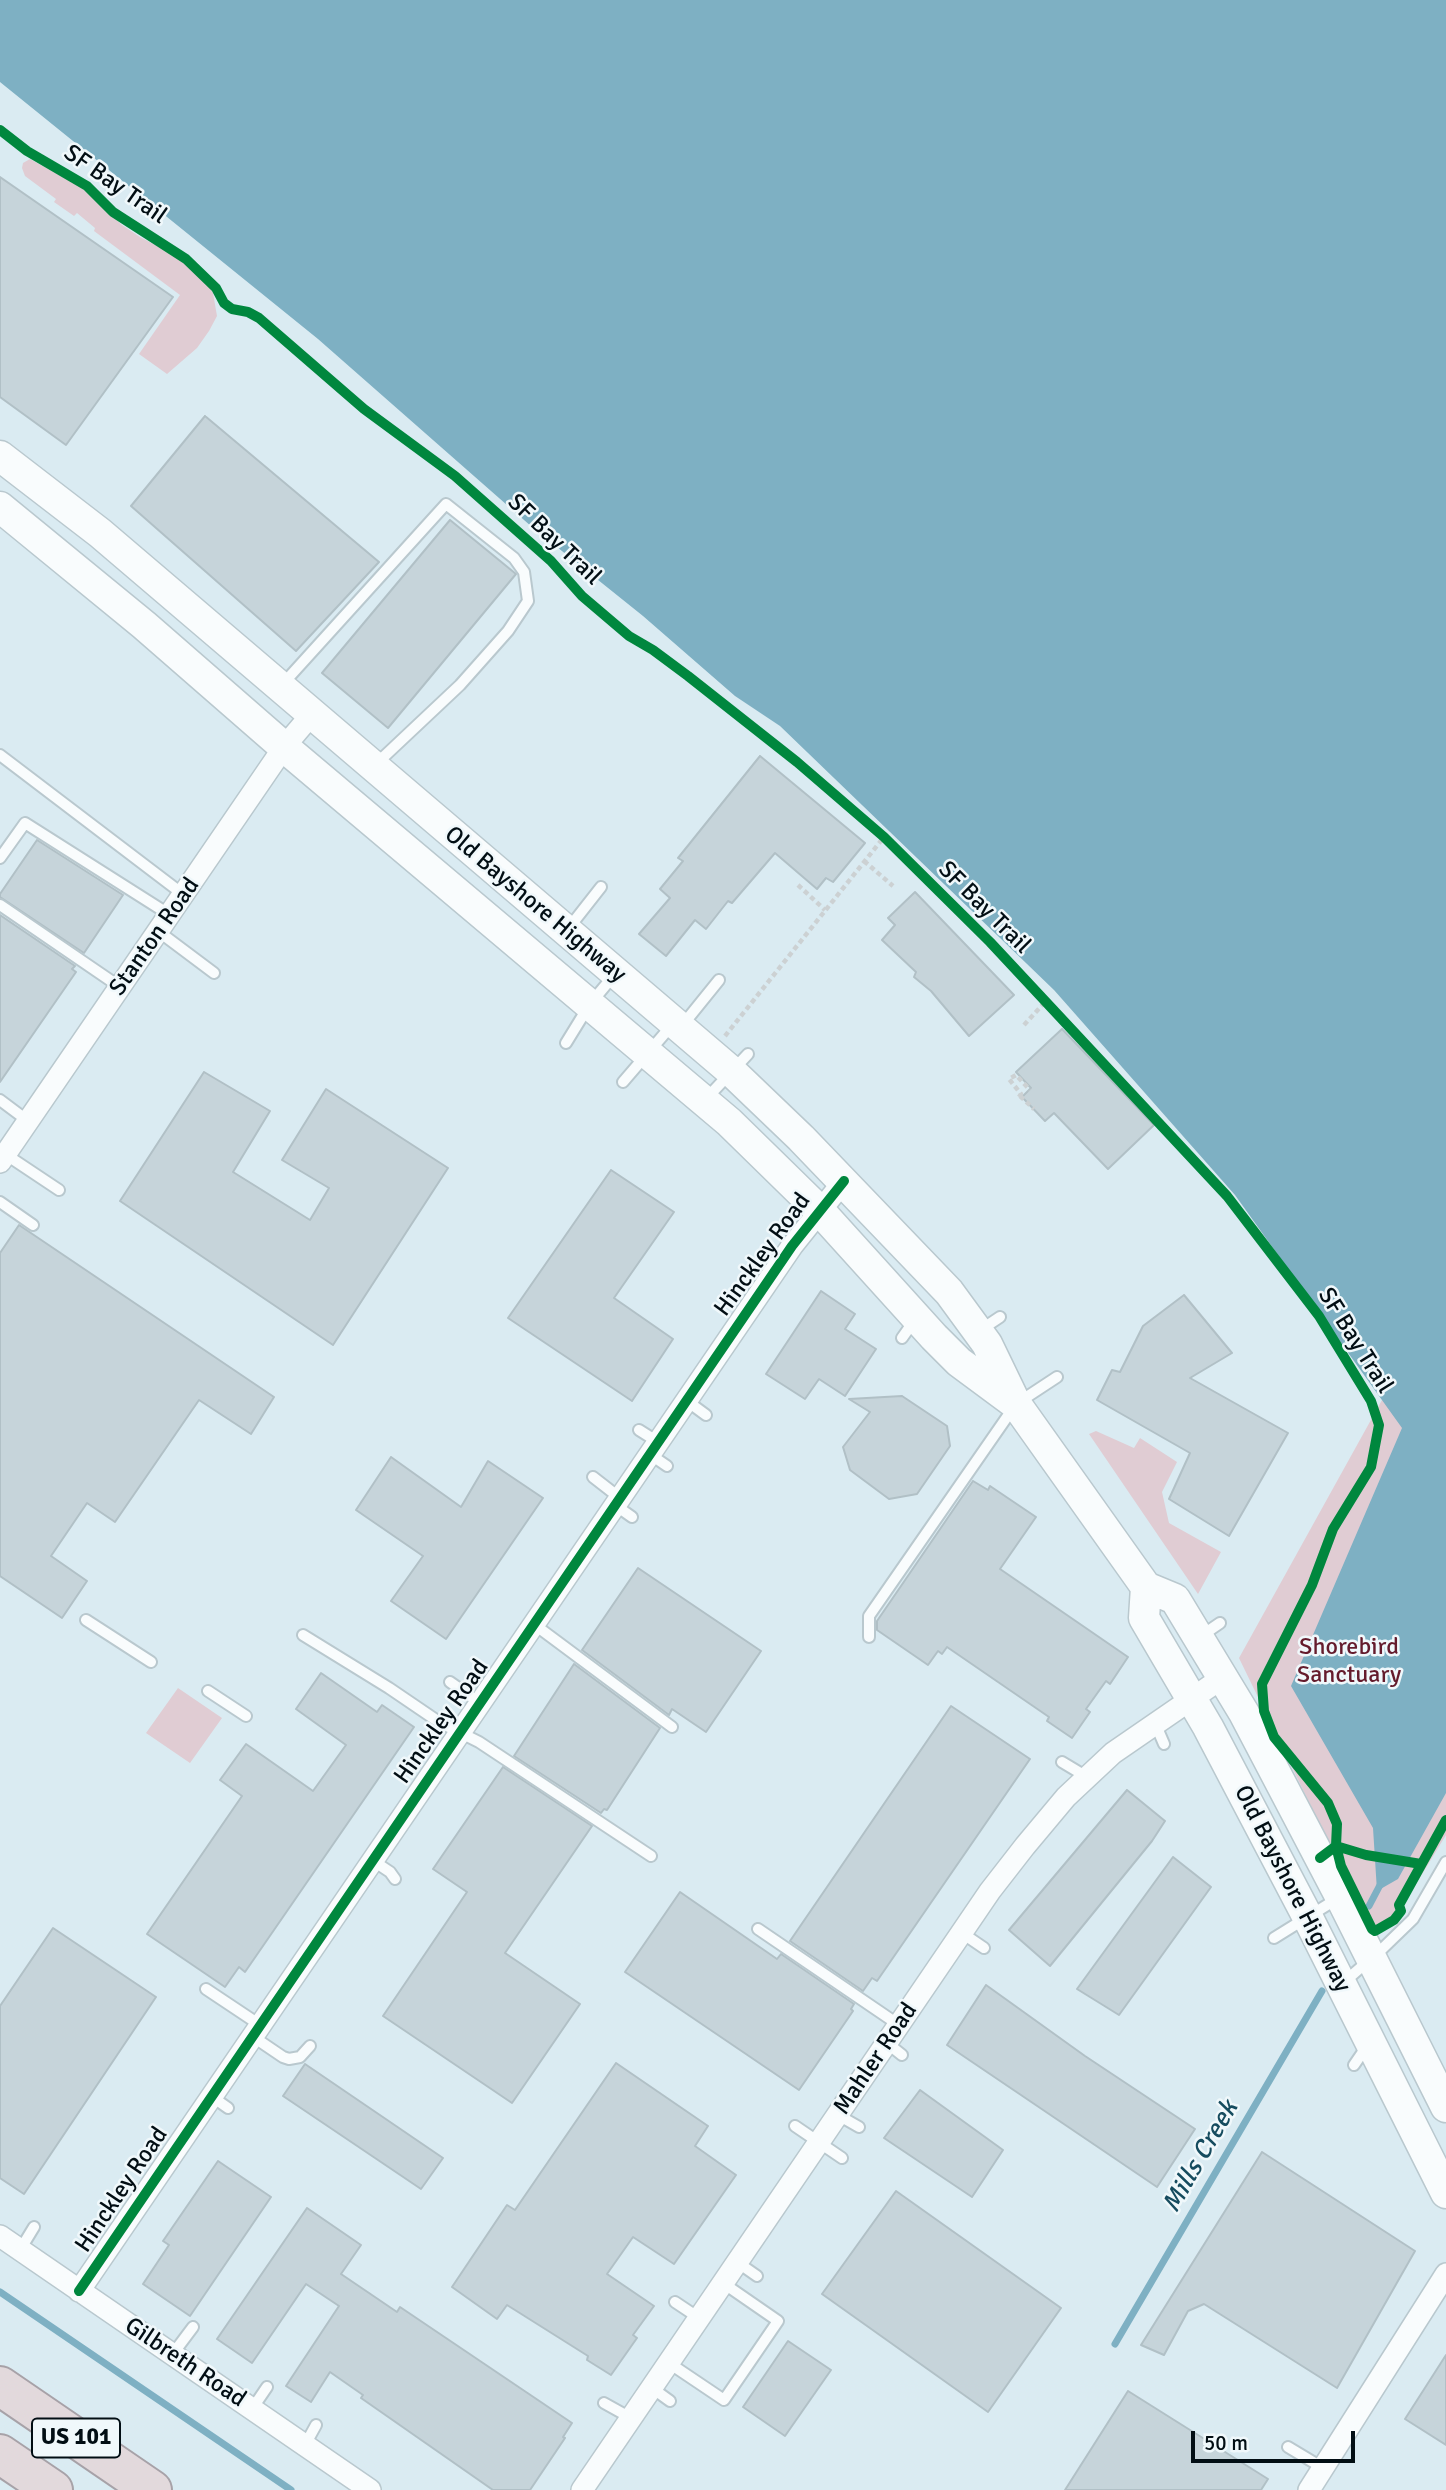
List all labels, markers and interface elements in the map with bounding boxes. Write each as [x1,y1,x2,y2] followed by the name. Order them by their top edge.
[58,139,172,231] street label: SF Bay Trail
[501,488,607,592] street label: SF Bay Trail
[438,821,632,989] street label: Old Bayshore Highway
[932,856,1036,960] street label: SF Bay Trail
[104,872,206,1002] street label: Stanton Road
[709,1188,817,1322] street label: Hinckley Road
[1311,1283,1399,1399] street label: SF Bay Trail
[1297,1634,1401,1690] park label: Shorebird Sanctuary
[389,1654,495,1790] street label: Hinckley Road
[1227,1781,1357,1997] street label: Old Bayshore Highway
[828,1998,924,2120] street label: Mahler Road
[1156,2096,1246,2218] water label: Mills Creek
[69,2122,175,2258] street label: Hinckley Road
[119,2312,251,2414] street label: Gilbreth Road
[1194,2416,1358,2460] scale bar
[32,2418,120,2458] road number: US 101
[1204,2430,1248,2456] text: 50 m

